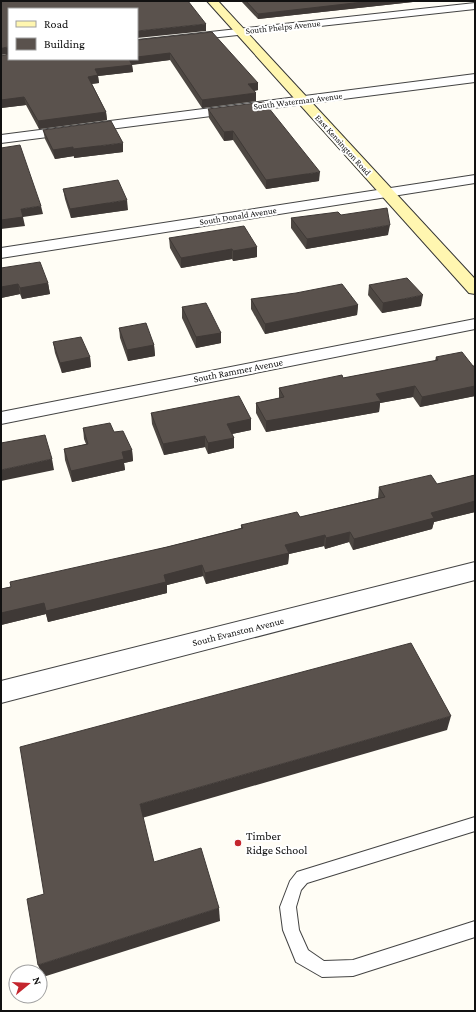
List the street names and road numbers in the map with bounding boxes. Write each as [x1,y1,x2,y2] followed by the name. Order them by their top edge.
[245,18,321,36] street label: South Phelps Avenue
[253,91,343,111] street label: South Waterman Avenue
[313,113,373,178] street label: East Kensington Road
[199,205,277,227] street label: South Donald Avenue
[192,356,284,385] street label: South Rammer Avenue
[191,615,286,648] street label: South Evanston Avenue

